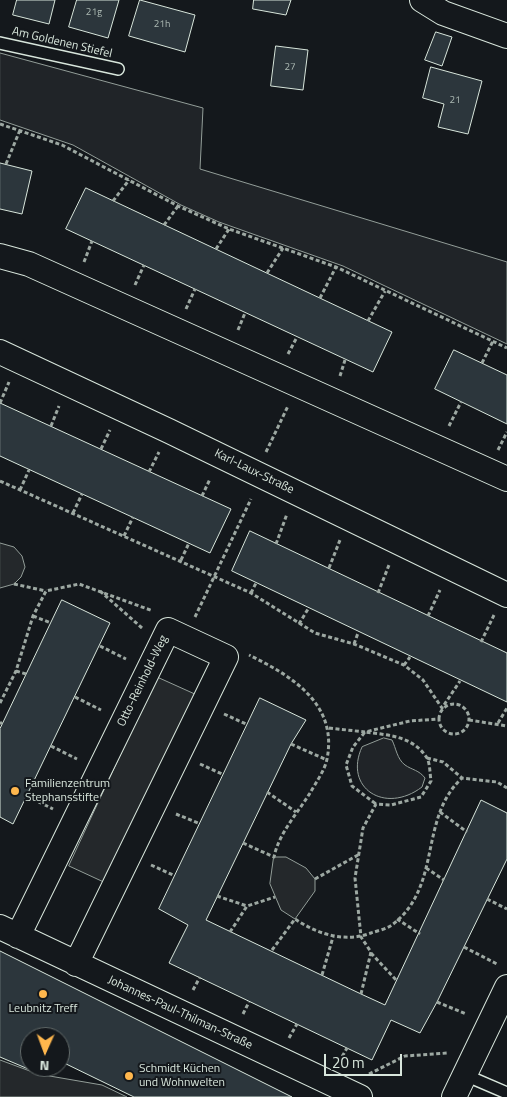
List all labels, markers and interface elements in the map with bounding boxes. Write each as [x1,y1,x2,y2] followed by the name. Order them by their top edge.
[86,7,102,19] house number: 21g
[154,19,170,31] house number: 21h
[11,24,113,62] street label: Am Goldenen Stiefel
[284,62,296,74] house number: 27
[449,95,461,107] house number: 21
[212,446,296,498] street label: Karl-Laux-Straße
[115,633,171,729] street label: Otto-Reinhold-Weg
[25,777,110,805] place label: Familienzentrum Stephansstifte
[9,785,21,797] marker: Familienzentrum Stephansstifte
[105,973,255,1053] street label: Johannes-Paul-Thilman-Straße
[37,988,49,1000] marker: Leubnitz Treff
[8,1002,78,1016] place label: Leubnitz Treff
[20,1027,70,1077] north arrow
[327,1044,404,1076] scale bar
[332,1051,365,1074] text: 20 m
[39,1056,50,1077] text: N
[139,1062,225,1090] place label: Schmidt Küchen und Wohnwelten
[123,1070,135,1082] marker: Schmidt Küchen und Wohnwelten

